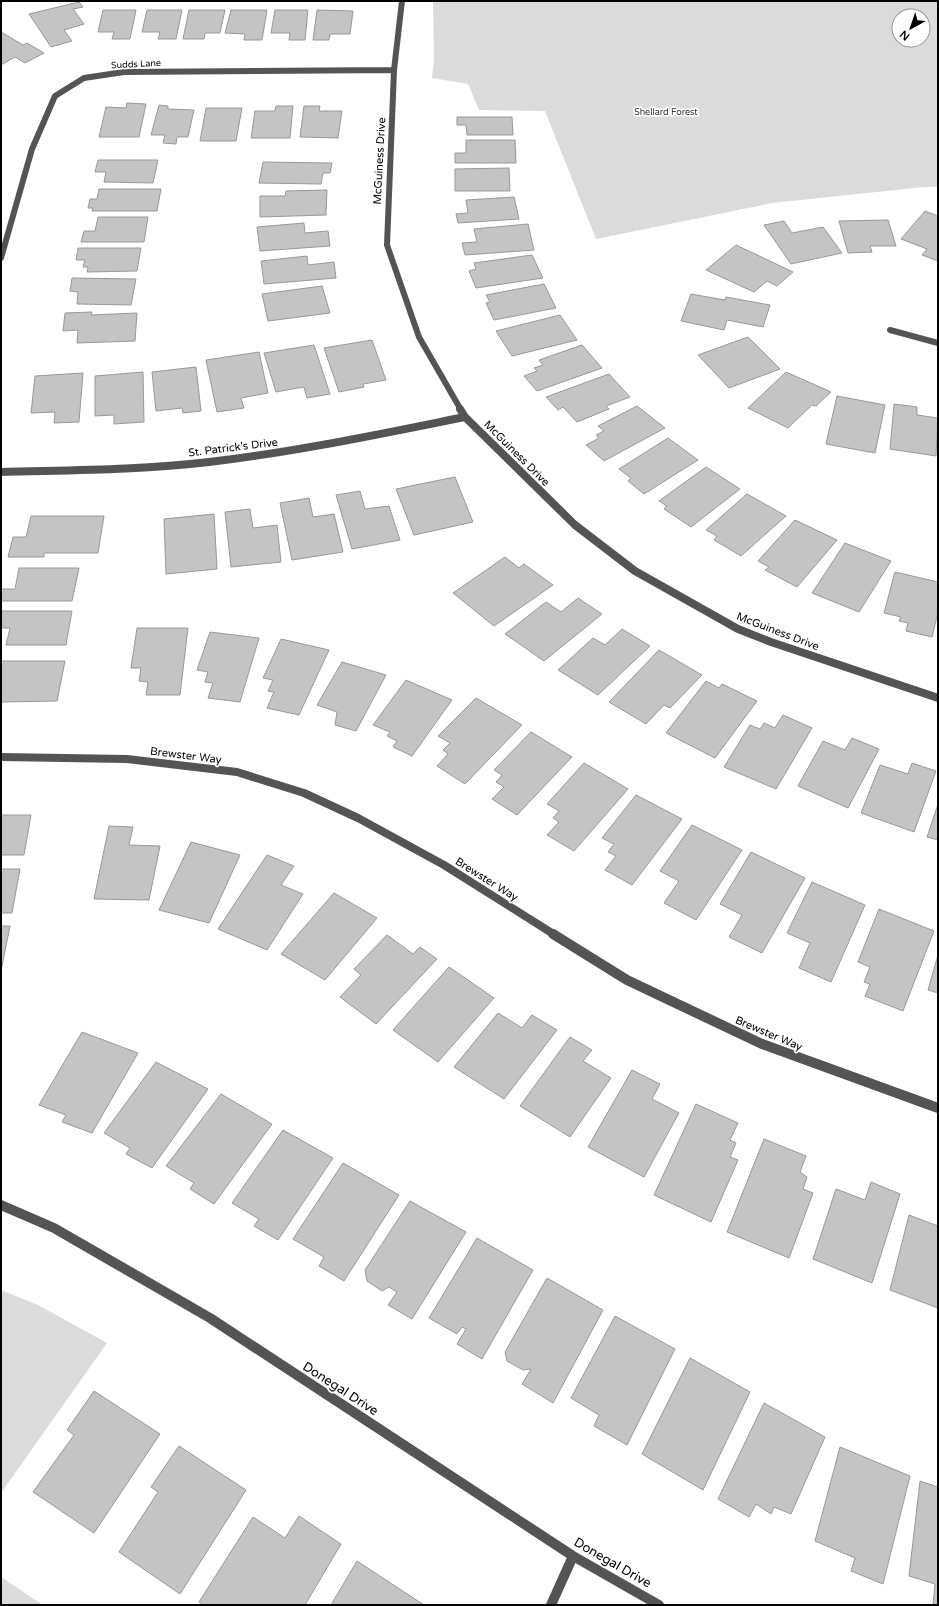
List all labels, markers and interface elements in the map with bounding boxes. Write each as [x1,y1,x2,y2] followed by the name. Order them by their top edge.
[891,8,931,48] north arrow
[897,27,912,43] text: N
[111,58,161,71] street label: Sudds Lane
[634,107,698,118] park label: Shellard Forest
[371,117,388,205] street label: McGuiness Drive
[481,418,552,489] street label: McGuiness Drive
[187,436,279,459] street label: St. Patrick's Drive
[735,610,821,653] street label: McGuiness Drive
[150,745,222,766] street label: Brewster Way
[453,855,521,904] street label: Brewster Way
[733,1013,804,1054] street label: Brewster Way
[300,1358,381,1419] street label: Donegal Drive
[571,1534,654,1592] street label: Donegal Drive

